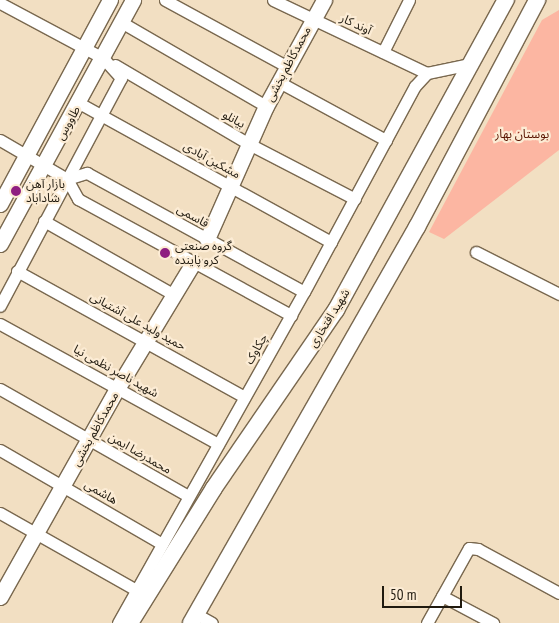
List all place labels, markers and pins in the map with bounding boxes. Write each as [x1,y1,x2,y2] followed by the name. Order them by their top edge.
[26,177,65,205] place label: بازار آهن شاداباد
[10,185,22,197] marker: بازار آهن شاداباد
[175,239,232,267] place label: گروه صنعتی کرو پاینده
[159,247,171,259] marker: گروه صنعتی کرو پاینده

